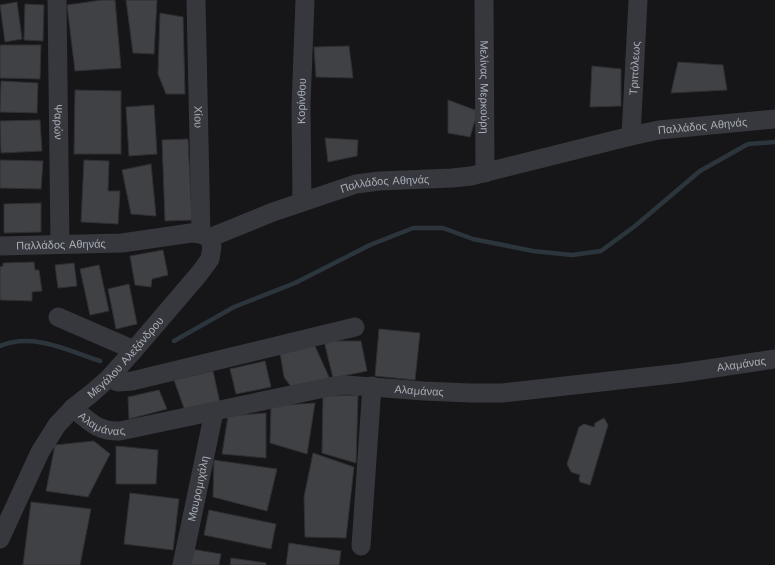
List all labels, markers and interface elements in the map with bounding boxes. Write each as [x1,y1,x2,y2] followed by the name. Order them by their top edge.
[478,40,491,134] street label: Μελίνας Μερκούρη
[627,41,642,95] street label: Τριπόλεως
[294,78,309,124] street label: Κορίνθου
[52,104,65,140] street label: Ψαρών
[192,106,205,128] street label: Χίου
[657,115,748,137] street label: Παλλάδος Αθηνάς
[339,172,429,195] street label: Παλλάδος Αθηνάς
[16,237,106,252] street label: Παλλάδος Αθηνάς
[85,314,166,401] street label: Μεγάλου Αλεξάνδρου
[716,354,767,374] street label: Αλαμάνας
[394,382,444,398] street label: Αλαμάνας
[76,409,126,438] street label: Αλαμάνας
[185,455,211,523] street label: Μαυρομιχάλη

